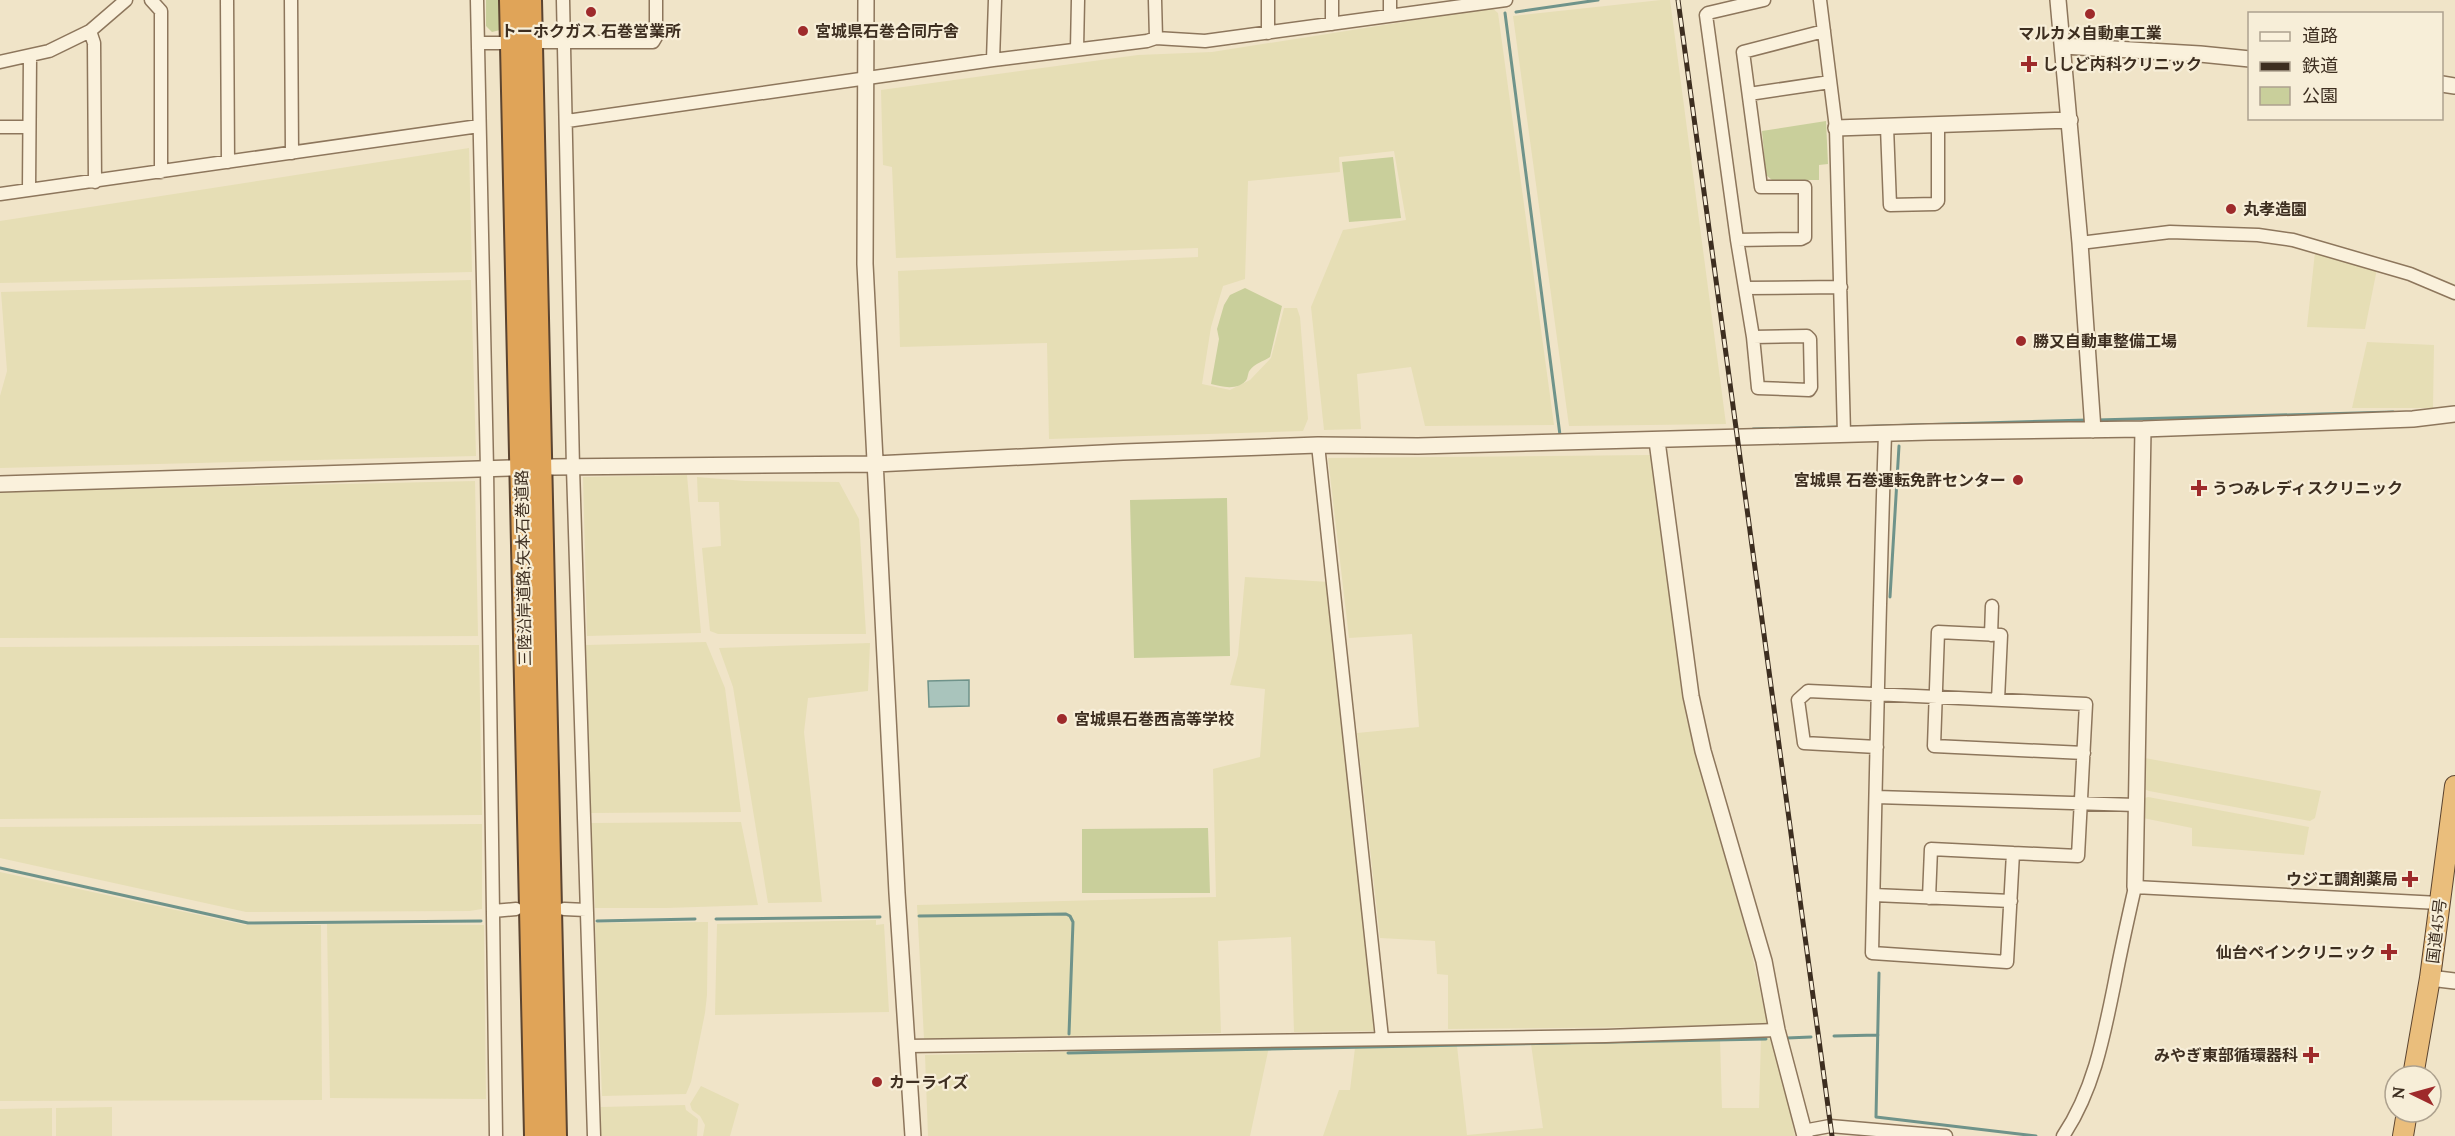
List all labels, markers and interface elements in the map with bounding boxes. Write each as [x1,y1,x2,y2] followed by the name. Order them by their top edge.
[584,5,598,19] marker: トーホクガス 石巻営業所
[2083,7,2097,21] marker: マルカメ自動車工業
[2248,12,2443,120] legend
[501,21,681,41] place label: トーホクガス 石巻営業所
[815,21,959,41] place label: 宮城県石巻合同庁舎
[2018,23,2162,43] place label: マルカメ自動車工業
[796,24,810,38] marker: 宮城県石巻合同庁舎
[2302,24,2338,47] text: 道路
[2042,54,2202,74] place label: ししど内科クリニック
[2302,54,2338,77] text: 鉄道
[2020,55,2038,73] marker: ししど内科クリニック
[2302,84,2338,107] text: 公園
[2243,199,2307,219] place label: 丸孝造園
[2224,202,2238,216] marker: 丸孝造園
[2033,331,2177,351] place label: 勝又自動車整備工場
[2014,334,2028,348] marker: 勝又自動車整備工場
[511,470,535,666] street label: 三陸沿岸道路;矢本石巻道路
[1794,470,2006,490] place label: 宮城県 石巻運転免許センター
[2011,473,2025,487] marker: 宮城県 石巻運転免許センター
[2212,478,2403,498] place label: うつみレディスクリニック
[2190,479,2208,497] marker: うつみレディスクリニック
[1074,709,1234,729] place label: 宮城県石巻西高等学校
[1055,712,1069,726] marker: 宮城県石巻西高等学校
[2286,869,2398,889] place label: ウジエ調剤薬局
[2403,872,2417,886] marker: ウジエ調剤薬局
[2422,897,2450,965] street label: 国道45号
[2215,942,2376,962] place label: 仙台ペインクリニック
[2380,943,2398,961] marker: 仙台ペインクリニック
[2154,1045,2298,1065] place label: みやぎ東部循環器科
[2302,1046,2320,1064] marker: みやぎ東部循環器科
[2383,1064,2443,1124] north arrow
[889,1072,969,1092] place label: カーライズ
[870,1075,884,1089] marker: カーライズ
[2388,1086,2409,1100] text: N

